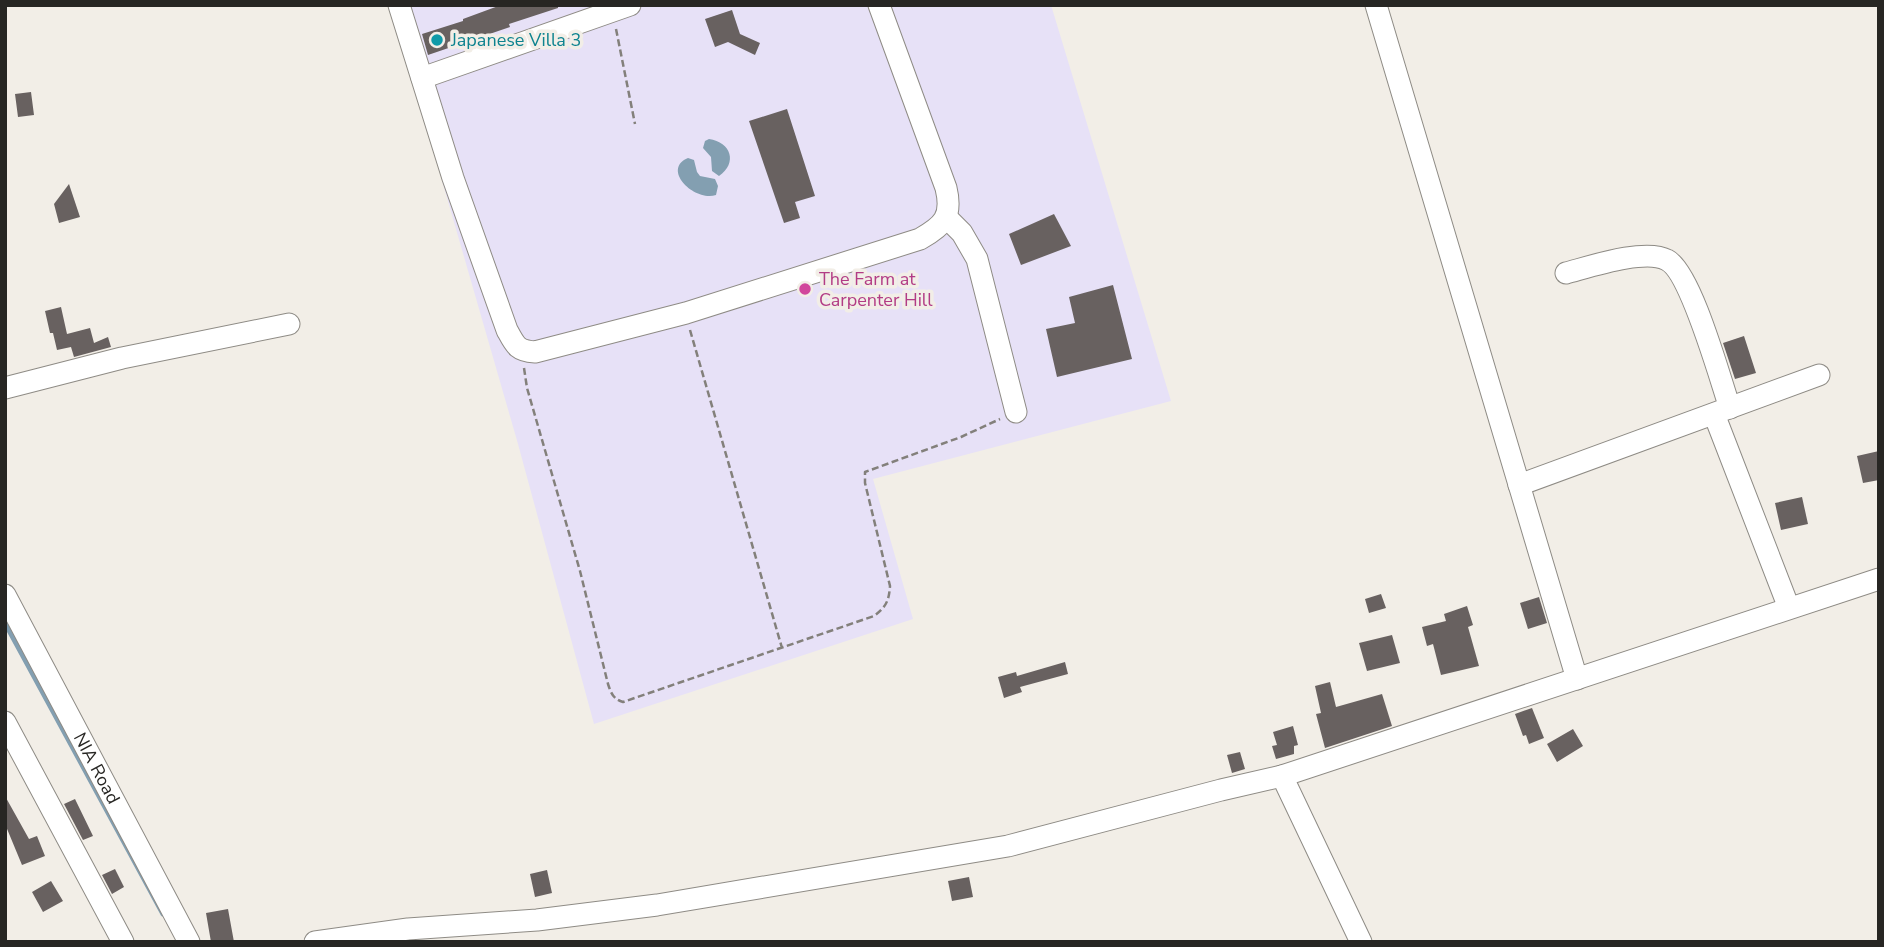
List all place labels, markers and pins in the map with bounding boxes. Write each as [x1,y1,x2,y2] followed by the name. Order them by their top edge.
[450,28,581,52] place label: Japanese Villa 3
[429,32,445,48] marker: Japanese Villa 3
[819,267,933,312] place label: The Farm at Carpenter Hill
[797,281,813,297] marker: The Farm at Carpenter Hill

